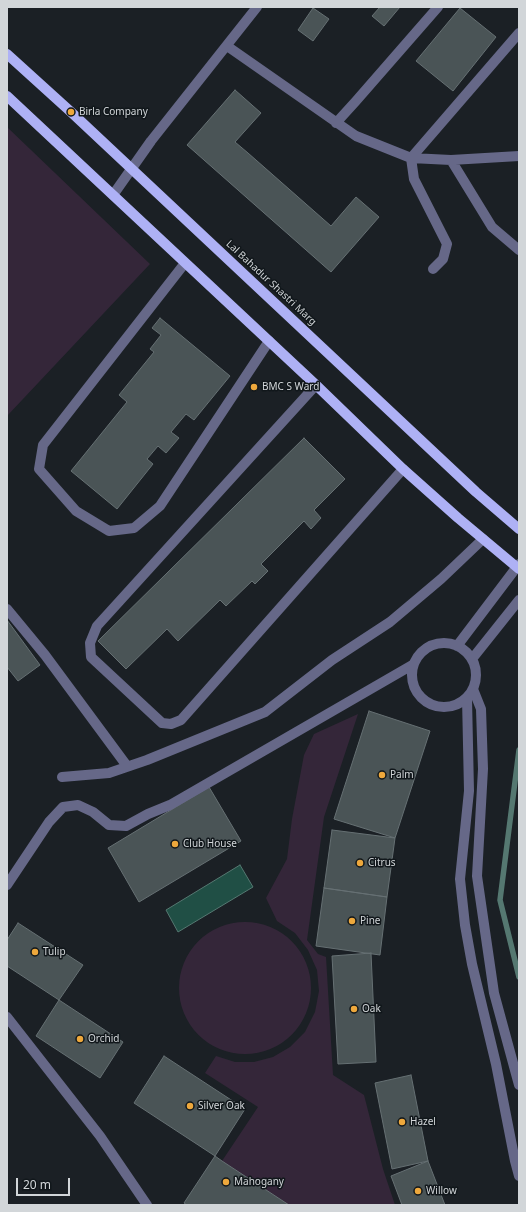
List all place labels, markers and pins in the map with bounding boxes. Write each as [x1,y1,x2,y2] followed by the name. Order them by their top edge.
[79,106,148,118] place label: Birla Company
[66,107,76,117] marker: Birla Company
[262,381,319,393] place label: BMC S Ward
[249,382,259,392] marker: BMC S Ward
[390,769,414,781] place label: Palm
[377,770,387,780] marker: Palm
[183,838,237,850] place label: Club House
[170,839,180,849] marker: Club House
[368,857,396,869] place label: Citrus
[355,858,365,868] marker: Citrus
[360,915,380,927] place label: Pine
[347,916,357,926] marker: Pine
[43,946,66,958] place label: Tulip
[30,947,40,957] marker: Tulip
[362,1003,381,1015] place label: Oak
[349,1004,359,1014] marker: Oak
[88,1033,119,1045] place label: Orchid
[75,1034,85,1044] marker: Orchid
[198,1100,245,1112] place label: Silver Oak
[185,1101,195,1111] marker: Silver Oak
[410,1116,436,1128] place label: Hazel
[397,1117,407,1127] marker: Hazel
[234,1176,284,1188] place label: Mahogany
[221,1177,231,1187] marker: Mahogany
[426,1185,457,1197] place label: Willow
[413,1186,423,1196] marker: Willow

